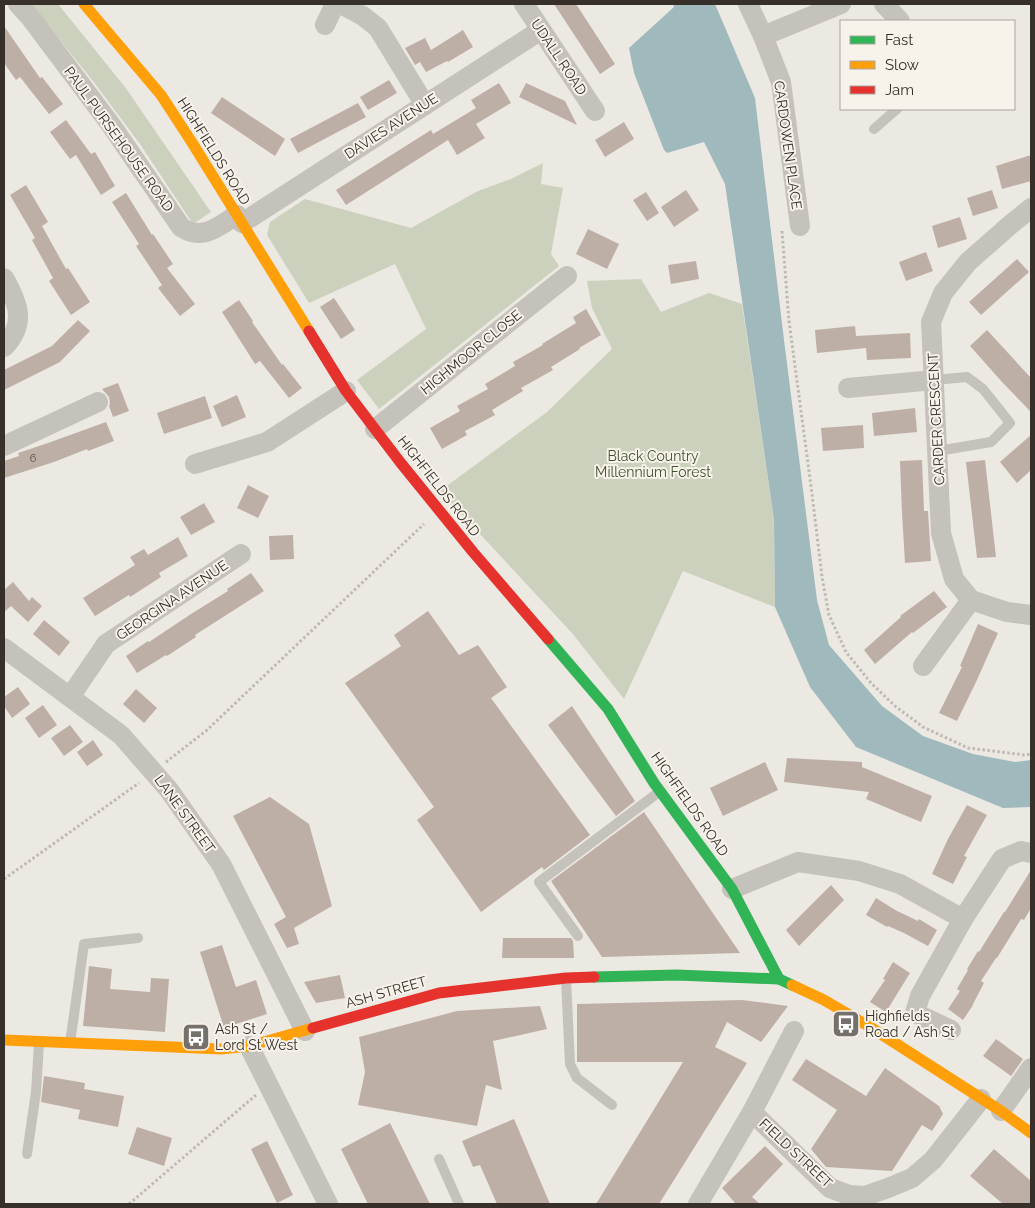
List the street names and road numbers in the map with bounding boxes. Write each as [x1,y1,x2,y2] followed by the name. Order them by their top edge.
[528,16,590,98] street label: UDALL ROAD
[61,63,177,215] street label: PAUL PURSEHOUSE ROAD
[771,80,805,210] street label: CARDOWEN PLACE
[341,90,441,162] street label: DAVIES AVENUE
[175,94,253,208] street label: HIGHFIELDS ROAD
[417,306,525,398] street label: HIGHMOOR CLOSE
[925,352,947,486] street label: CARDER CRESCENT
[395,432,483,540] street label: HIGHFIELDS ROAD
[113,557,231,643] street label: GEORGINA AVENUE
[648,749,732,859] street label: HIGHFIELDS ROAD
[151,772,219,856] street label: LANE STREET
[344,973,429,1011] street label: ASH STREET
[756,1115,836,1191] street label: FIELD STREET

